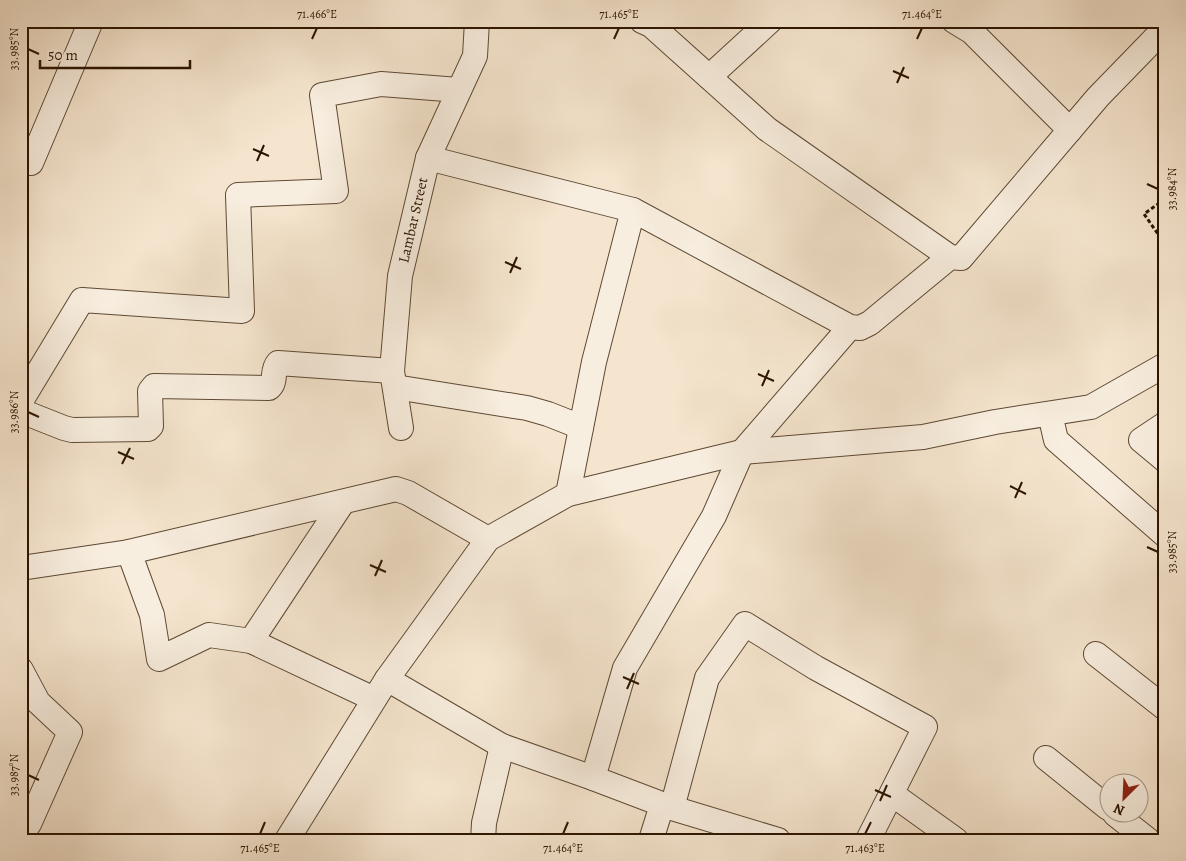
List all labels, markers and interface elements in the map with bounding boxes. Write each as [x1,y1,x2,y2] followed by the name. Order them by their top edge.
[297,6,337,22] text: 71.466°E
[599,6,639,22] text: 71.465°E
[902,6,942,22] text: 71.464°E
[6,27,22,70] text: 33.985°N
[40,38,190,70] scale bar
[48,45,78,65] text: 50 m
[1164,167,1180,210] text: 33.984°N
[393,175,433,265] street label: Lambar Street
[6,390,22,433] text: 33.986°N
[1164,530,1180,573] text: 33.985°N
[6,754,22,796] text: 33.987°N
[1098,774,1148,824] north arrow
[1110,799,1127,820] text: N
[240,840,280,856] text: 71.465°E
[543,840,583,856] text: 71.464°E
[845,840,885,856] text: 71.463°E

